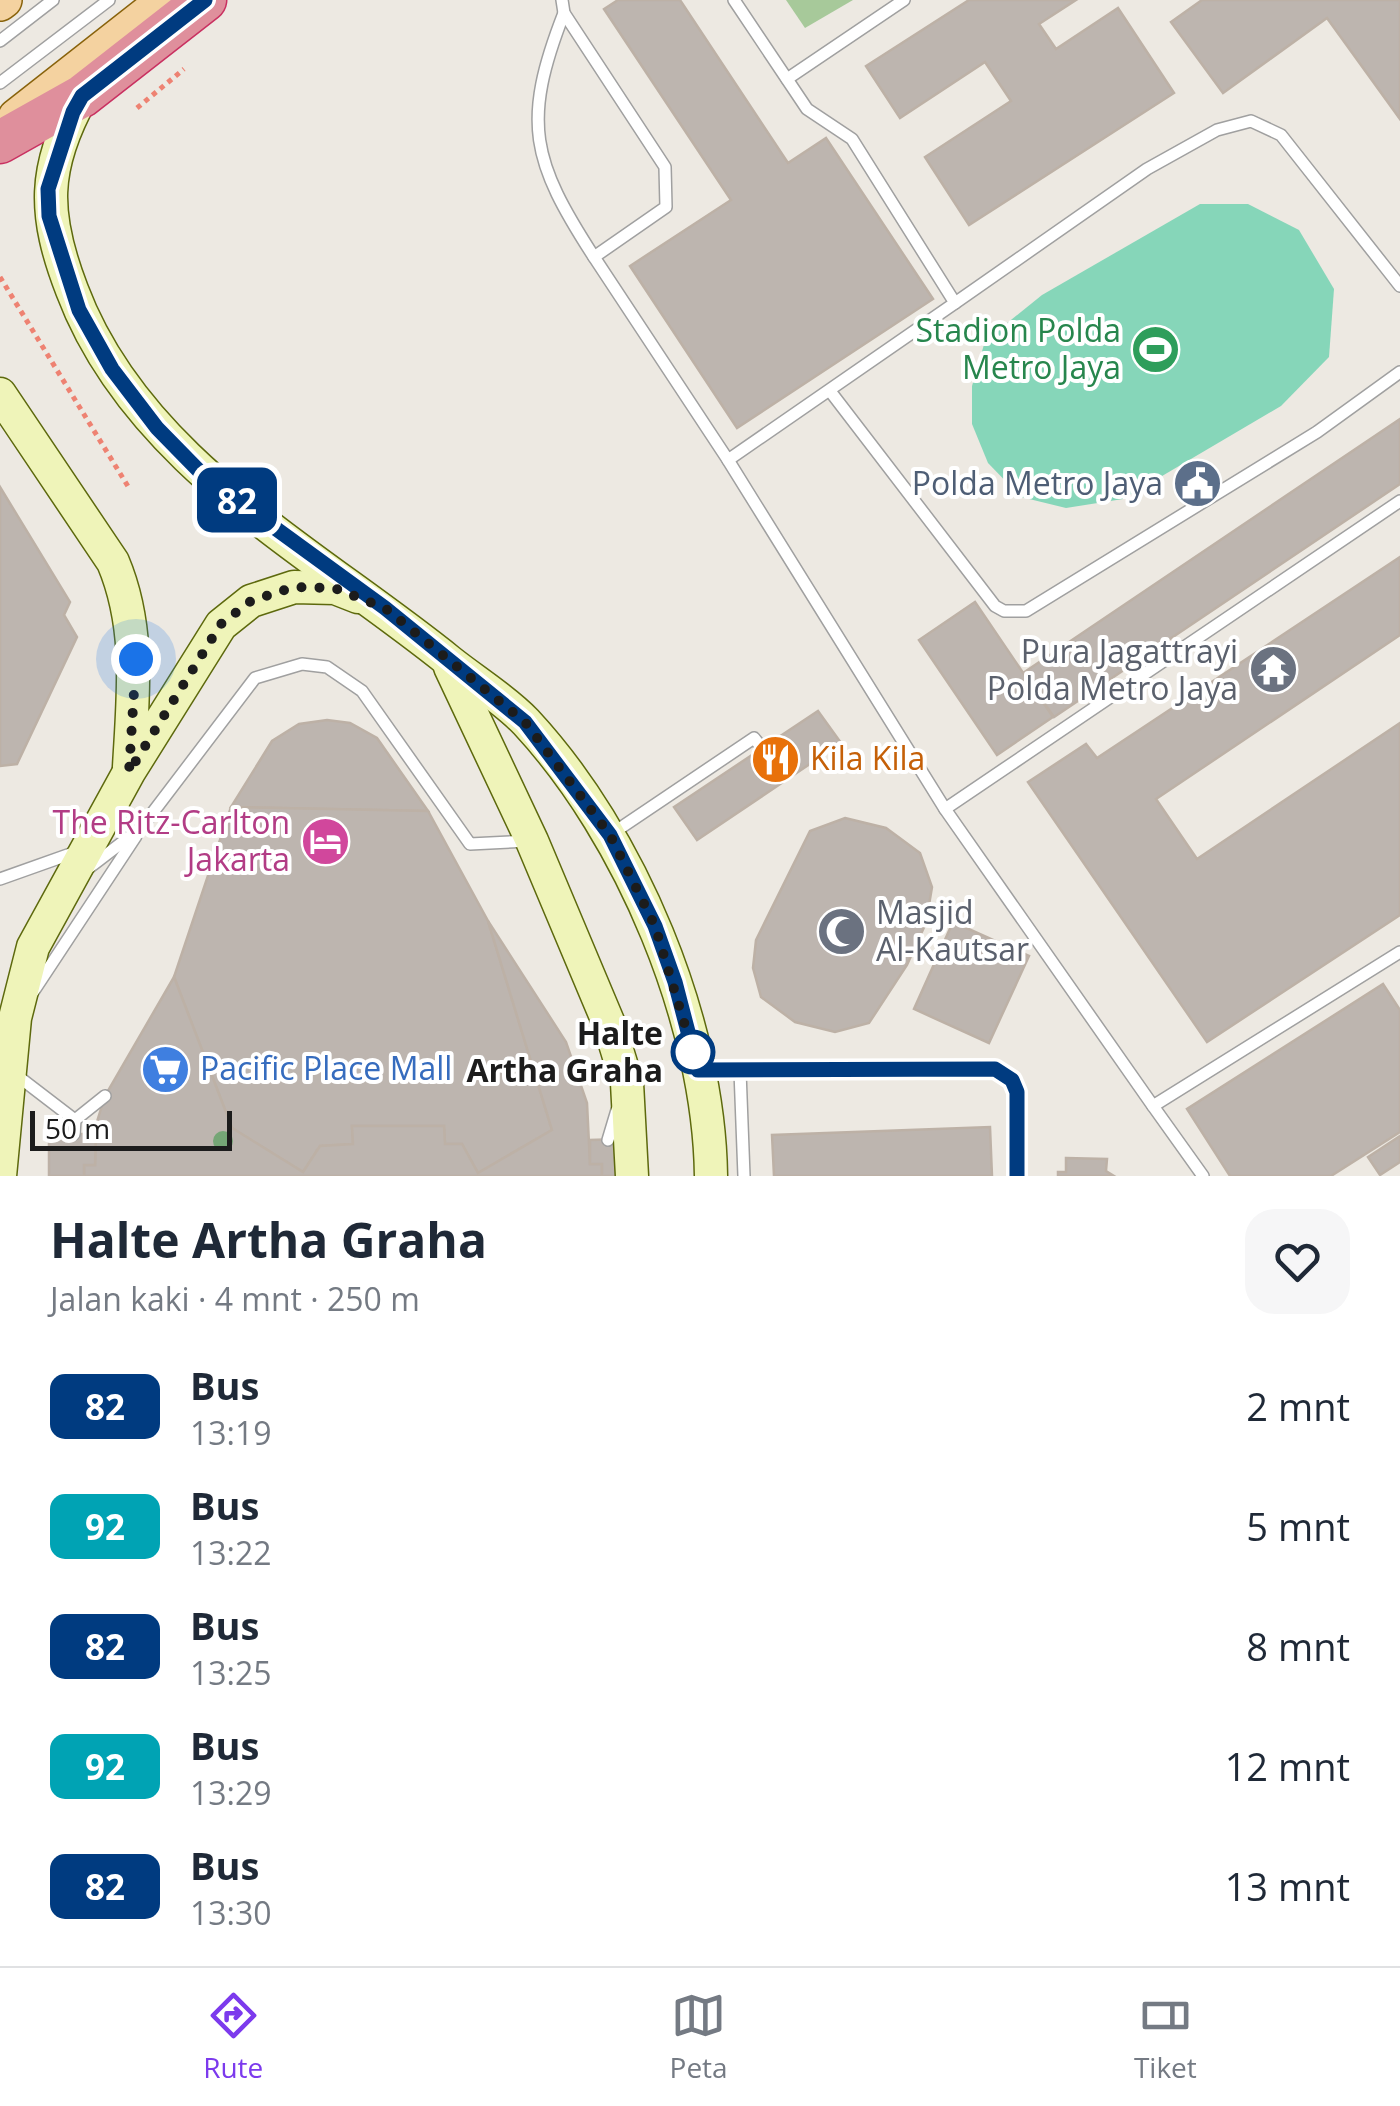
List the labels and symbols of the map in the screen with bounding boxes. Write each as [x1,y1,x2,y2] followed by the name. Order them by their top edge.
[915,308,1121,388] place label: Stadion Polda Metro Jaya
[1130,323,1182,375] sports icon: Stadion Polda Metro Jaya
[1172,458,1224,510] public building icon: Polda Metro Jaya
[912,461,1163,504] place label: Polda Metro Jaya
[192,468,282,532] line badge: 82
[987,629,1238,709] place label: Pura Jagattrayi Polda Metro Jaya
[111,634,161,684] your location
[1247,644,1299,696] temple icon: Pura Jagattrayi Polda Metro Jaya
[749,733,801,785] restaurant icon: Kila Kila
[810,736,925,779] place label: Kila Kila
[53,800,290,880] place label: The Ritz-Carlton Jakarta
[299,815,351,867] hotel icon: The Ritz-Carlton Jakarta
[876,890,1029,970] place label: Masjid Al-Kautsar
[815,905,867,957] mosque icon: Masjid Al-Kautsar
[466,1011,663,1091] place label: Halte Artha Graha
[672,1031,714,1073] marker: Halte Artha Graha
[139,1043,191,1095] supermarket icon: Pacific Place Mall
[200,1046,452,1089] place label: Pacific Place Mall
[30,1106,232,1150] scale bar

